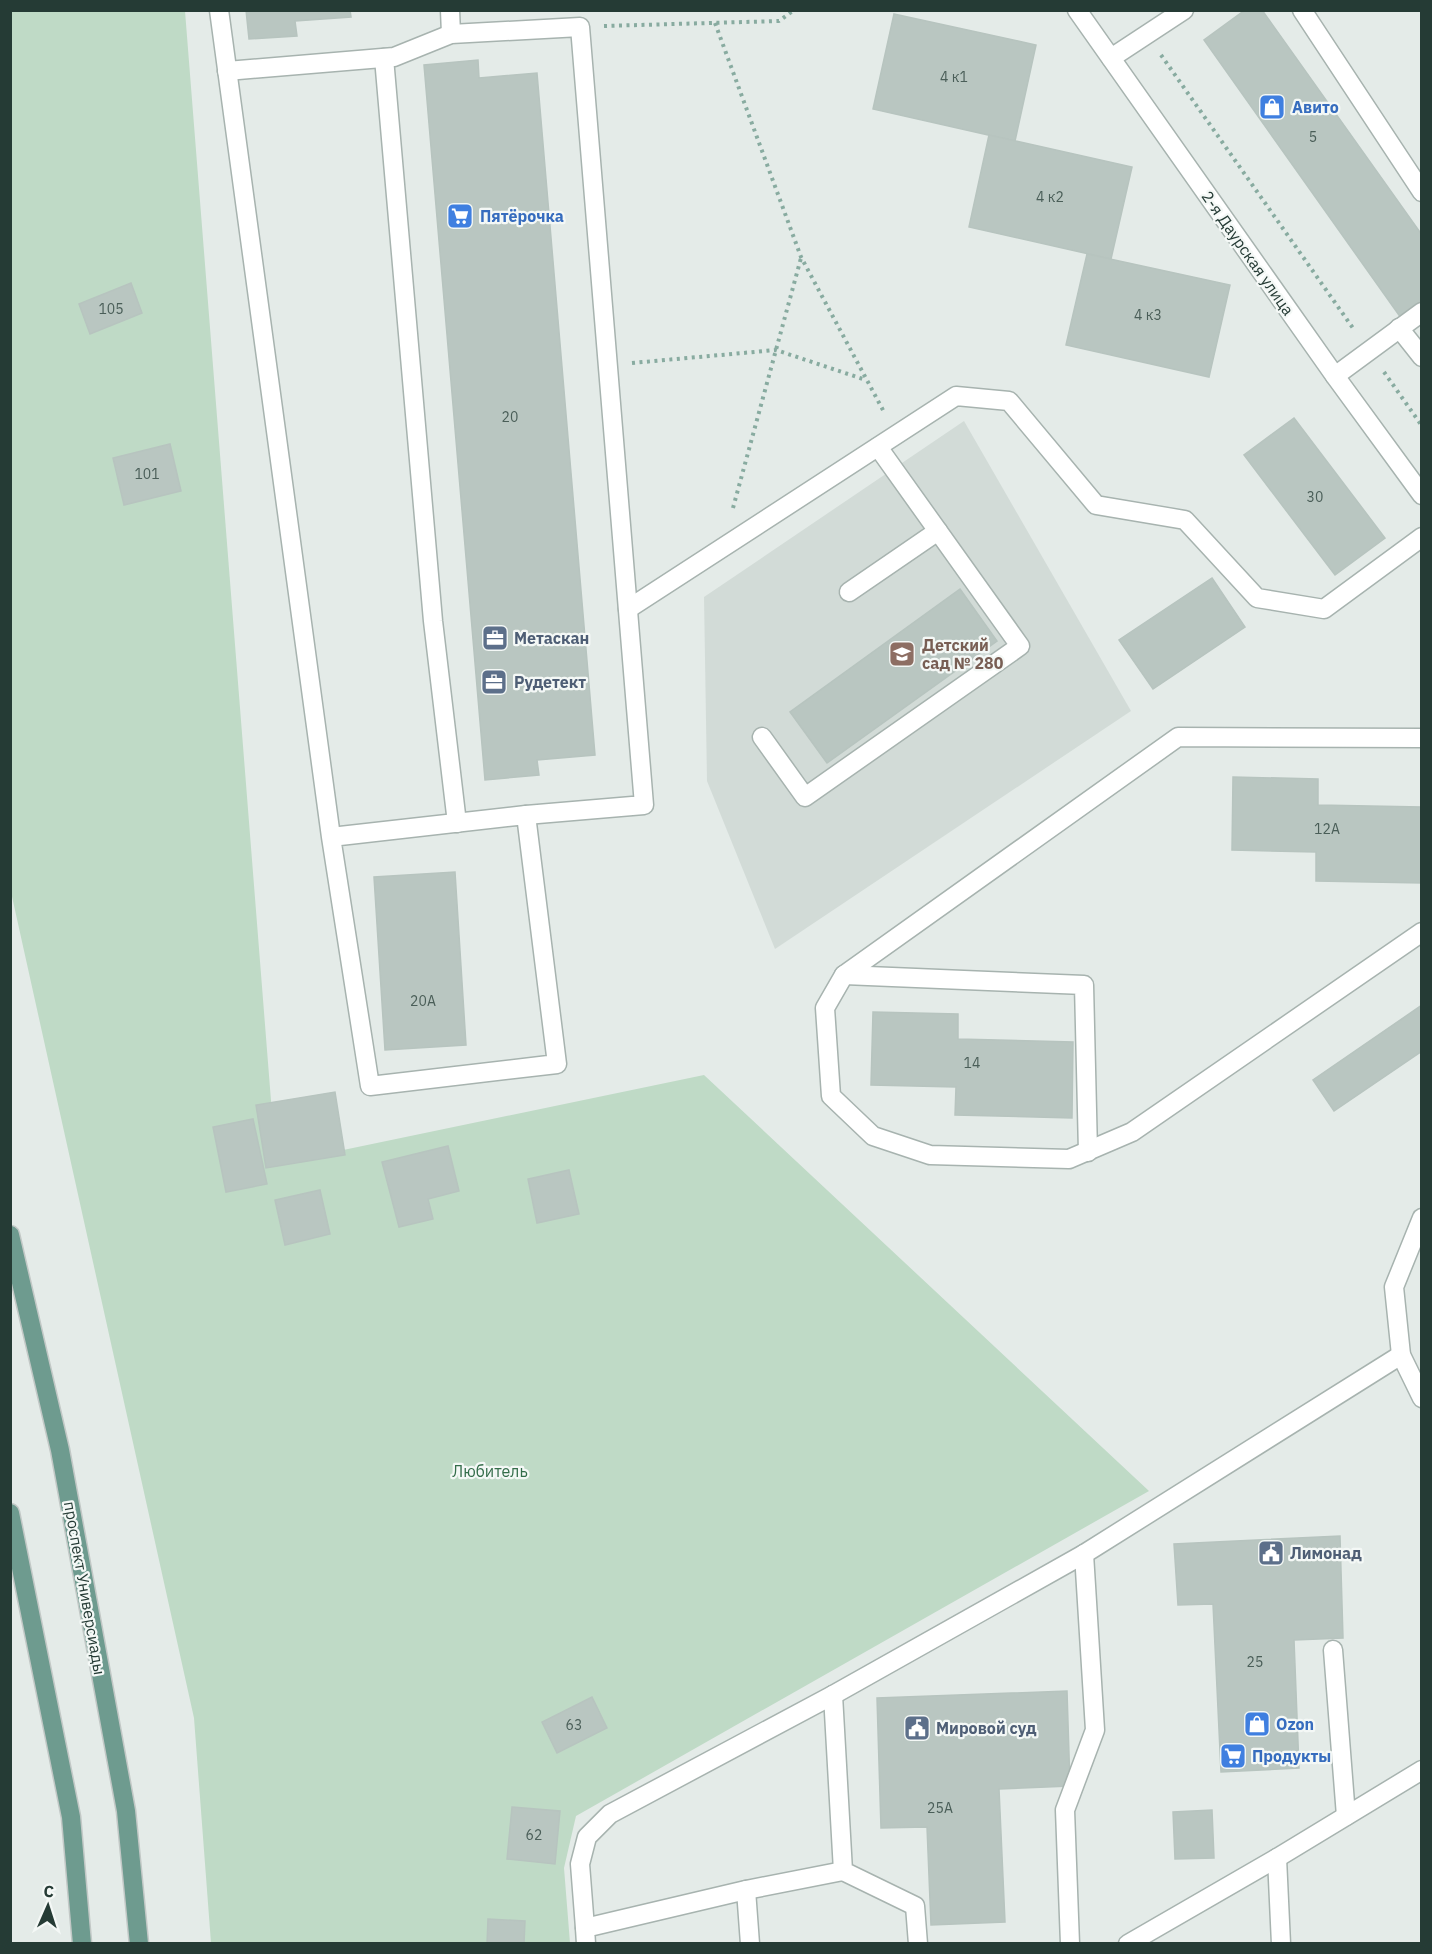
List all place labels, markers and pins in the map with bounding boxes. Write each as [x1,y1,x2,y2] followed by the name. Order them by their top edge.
[1257,92,1287,122] shop icon: Авито
[1292,97,1339,117] place label: Авито
[445,201,475,231] supermarket icon: Пятёрочка
[480,206,564,226] place label: Пятёрочка
[480,623,510,653] office icon: Метаскан
[514,628,589,648] place label: Метаскан
[922,635,1004,673] place label: Детский сад № 280
[887,639,917,669] school or university icon: Детский сад № 280
[479,667,509,697] office icon: Рудетект
[514,672,586,692] place label: Рудетект
[1256,1538,1286,1568] public building icon: Лимонад
[1290,1543,1362,1563] place label: Лимонад
[1242,1709,1272,1739] shop icon: Ozon
[902,1713,932,1743] public building icon: Мировой суд
[1276,1714,1314,1734] place label: Ozon
[936,1718,1037,1738] place label: Мировой суд
[1218,1741,1248,1771] supermarket icon: Продукты
[1252,1746,1331,1766] place label: Продукты

